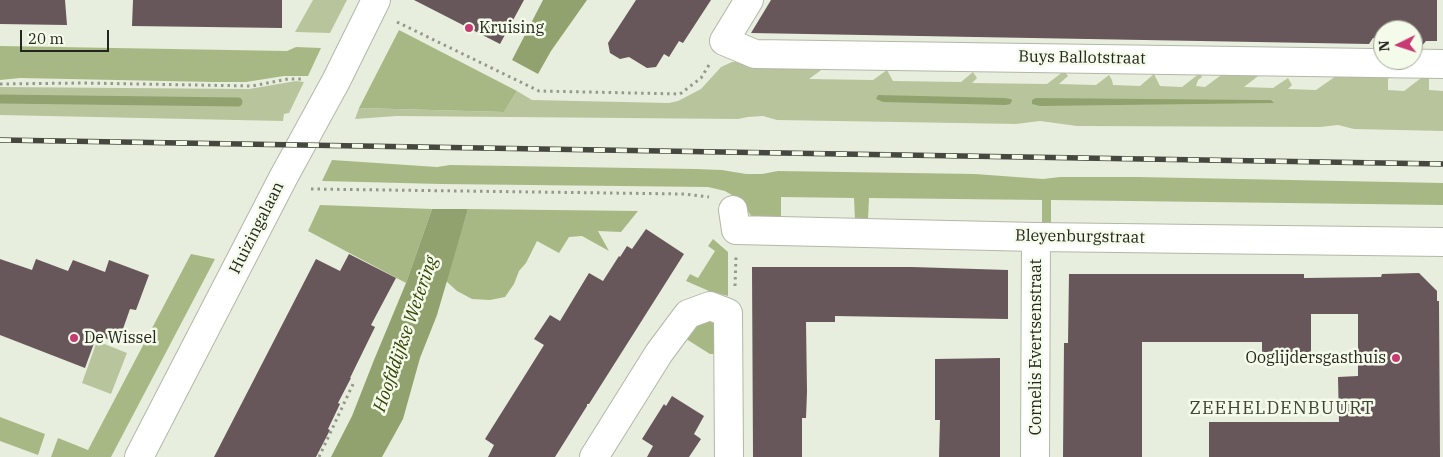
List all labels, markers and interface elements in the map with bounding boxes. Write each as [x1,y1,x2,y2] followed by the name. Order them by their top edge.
[479,18,544,38] place label: Kruising
[22,20,111,52] scale bar
[1373,20,1423,70] north arrow
[463,22,475,34] marker: Kruising
[28,29,64,48] text: 20 m
[1375,40,1393,52] text: N
[1018,47,1146,69] street label: Buys Ballotstraat
[226,179,288,277] street label: Huizingalaan
[1015,226,1145,248] street label: Bleyenburgstraat
[369,253,443,415] water label: Hoofddijkse Wetering
[1026,259,1046,435] street label: Cornelis Evertsenstraat
[84,328,157,348] place label: De Wissel
[68,332,80,344] marker: De Wissel
[1246,348,1386,368] place label: Ooglijdersgasthuis
[1390,352,1402,364] marker: Ooglijdersgasthuis
[1188,398,1376,420] district label: ZEEHELDENBUURT

